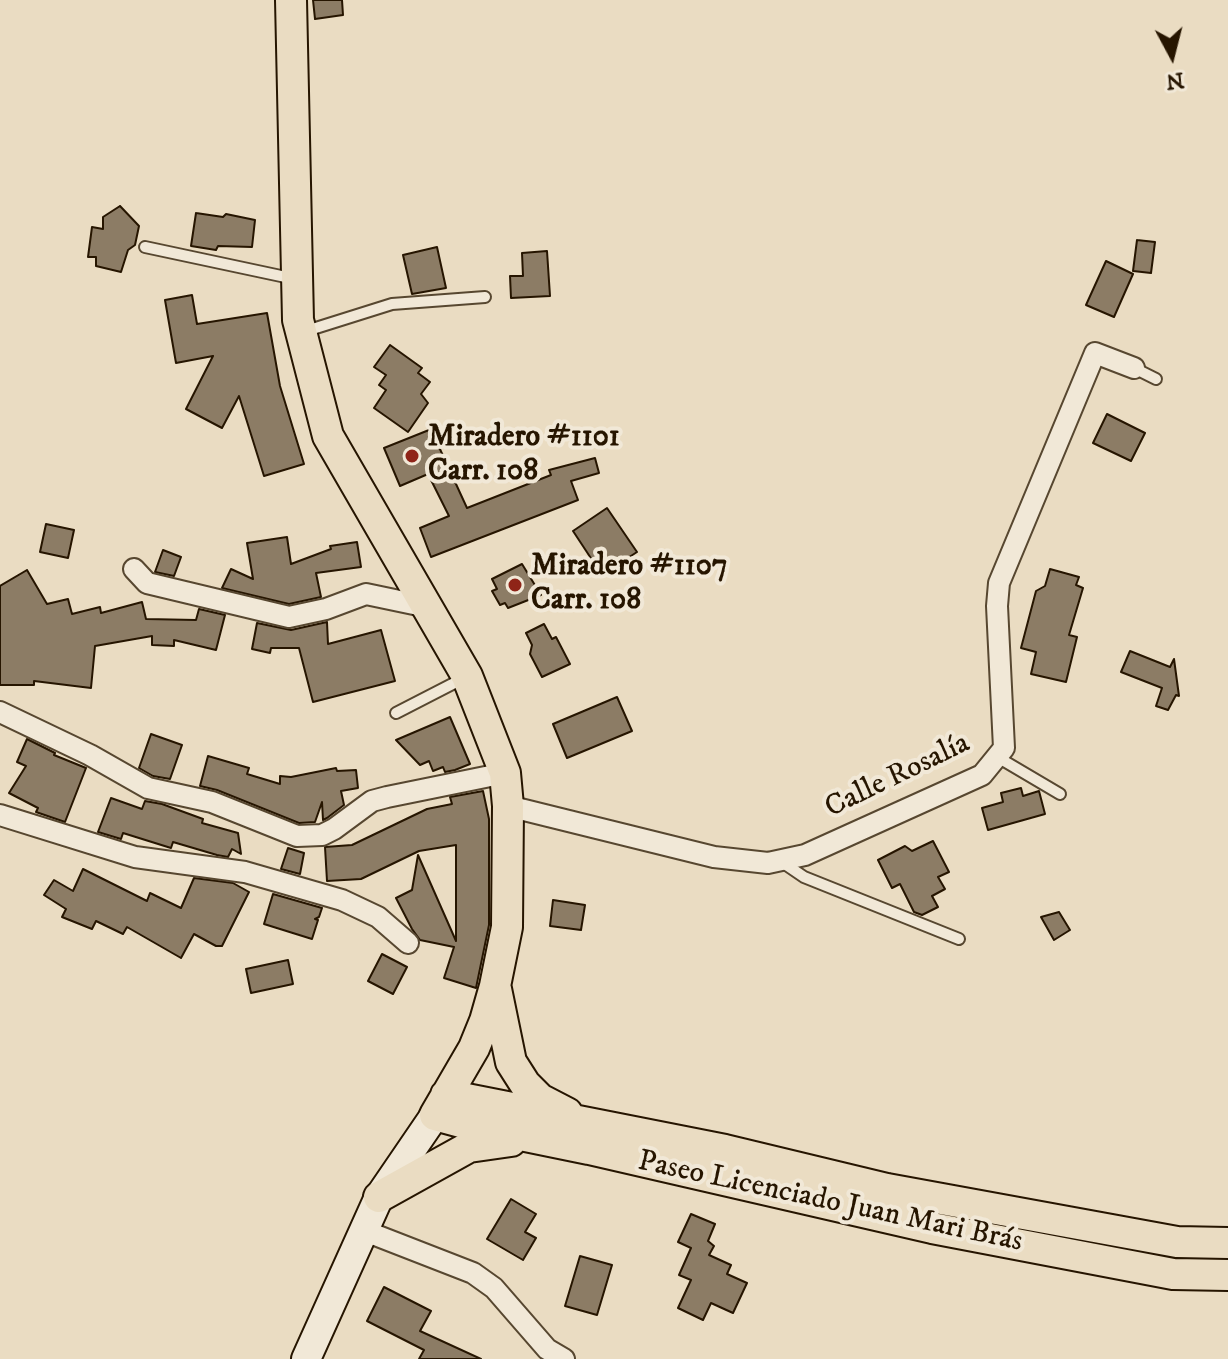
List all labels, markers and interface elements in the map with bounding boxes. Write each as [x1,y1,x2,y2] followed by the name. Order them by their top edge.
[1132,16,1212,96] north arrow
[1164,66,1186,95] text: N
[428,421,620,492] place label: Miradero #1101 Carr. 108
[403,447,421,465] marker: Miradero #1101 Carr. 108
[531,550,728,620] place label: Miradero #1107 Carr. 108
[506,576,524,594] marker: Miradero #1107 Carr. 108
[820,727,976,827] street label: Calle Rosalía
[634,1145,1026,1261] street label: Paseo Licenciado Juan Mari Brás

